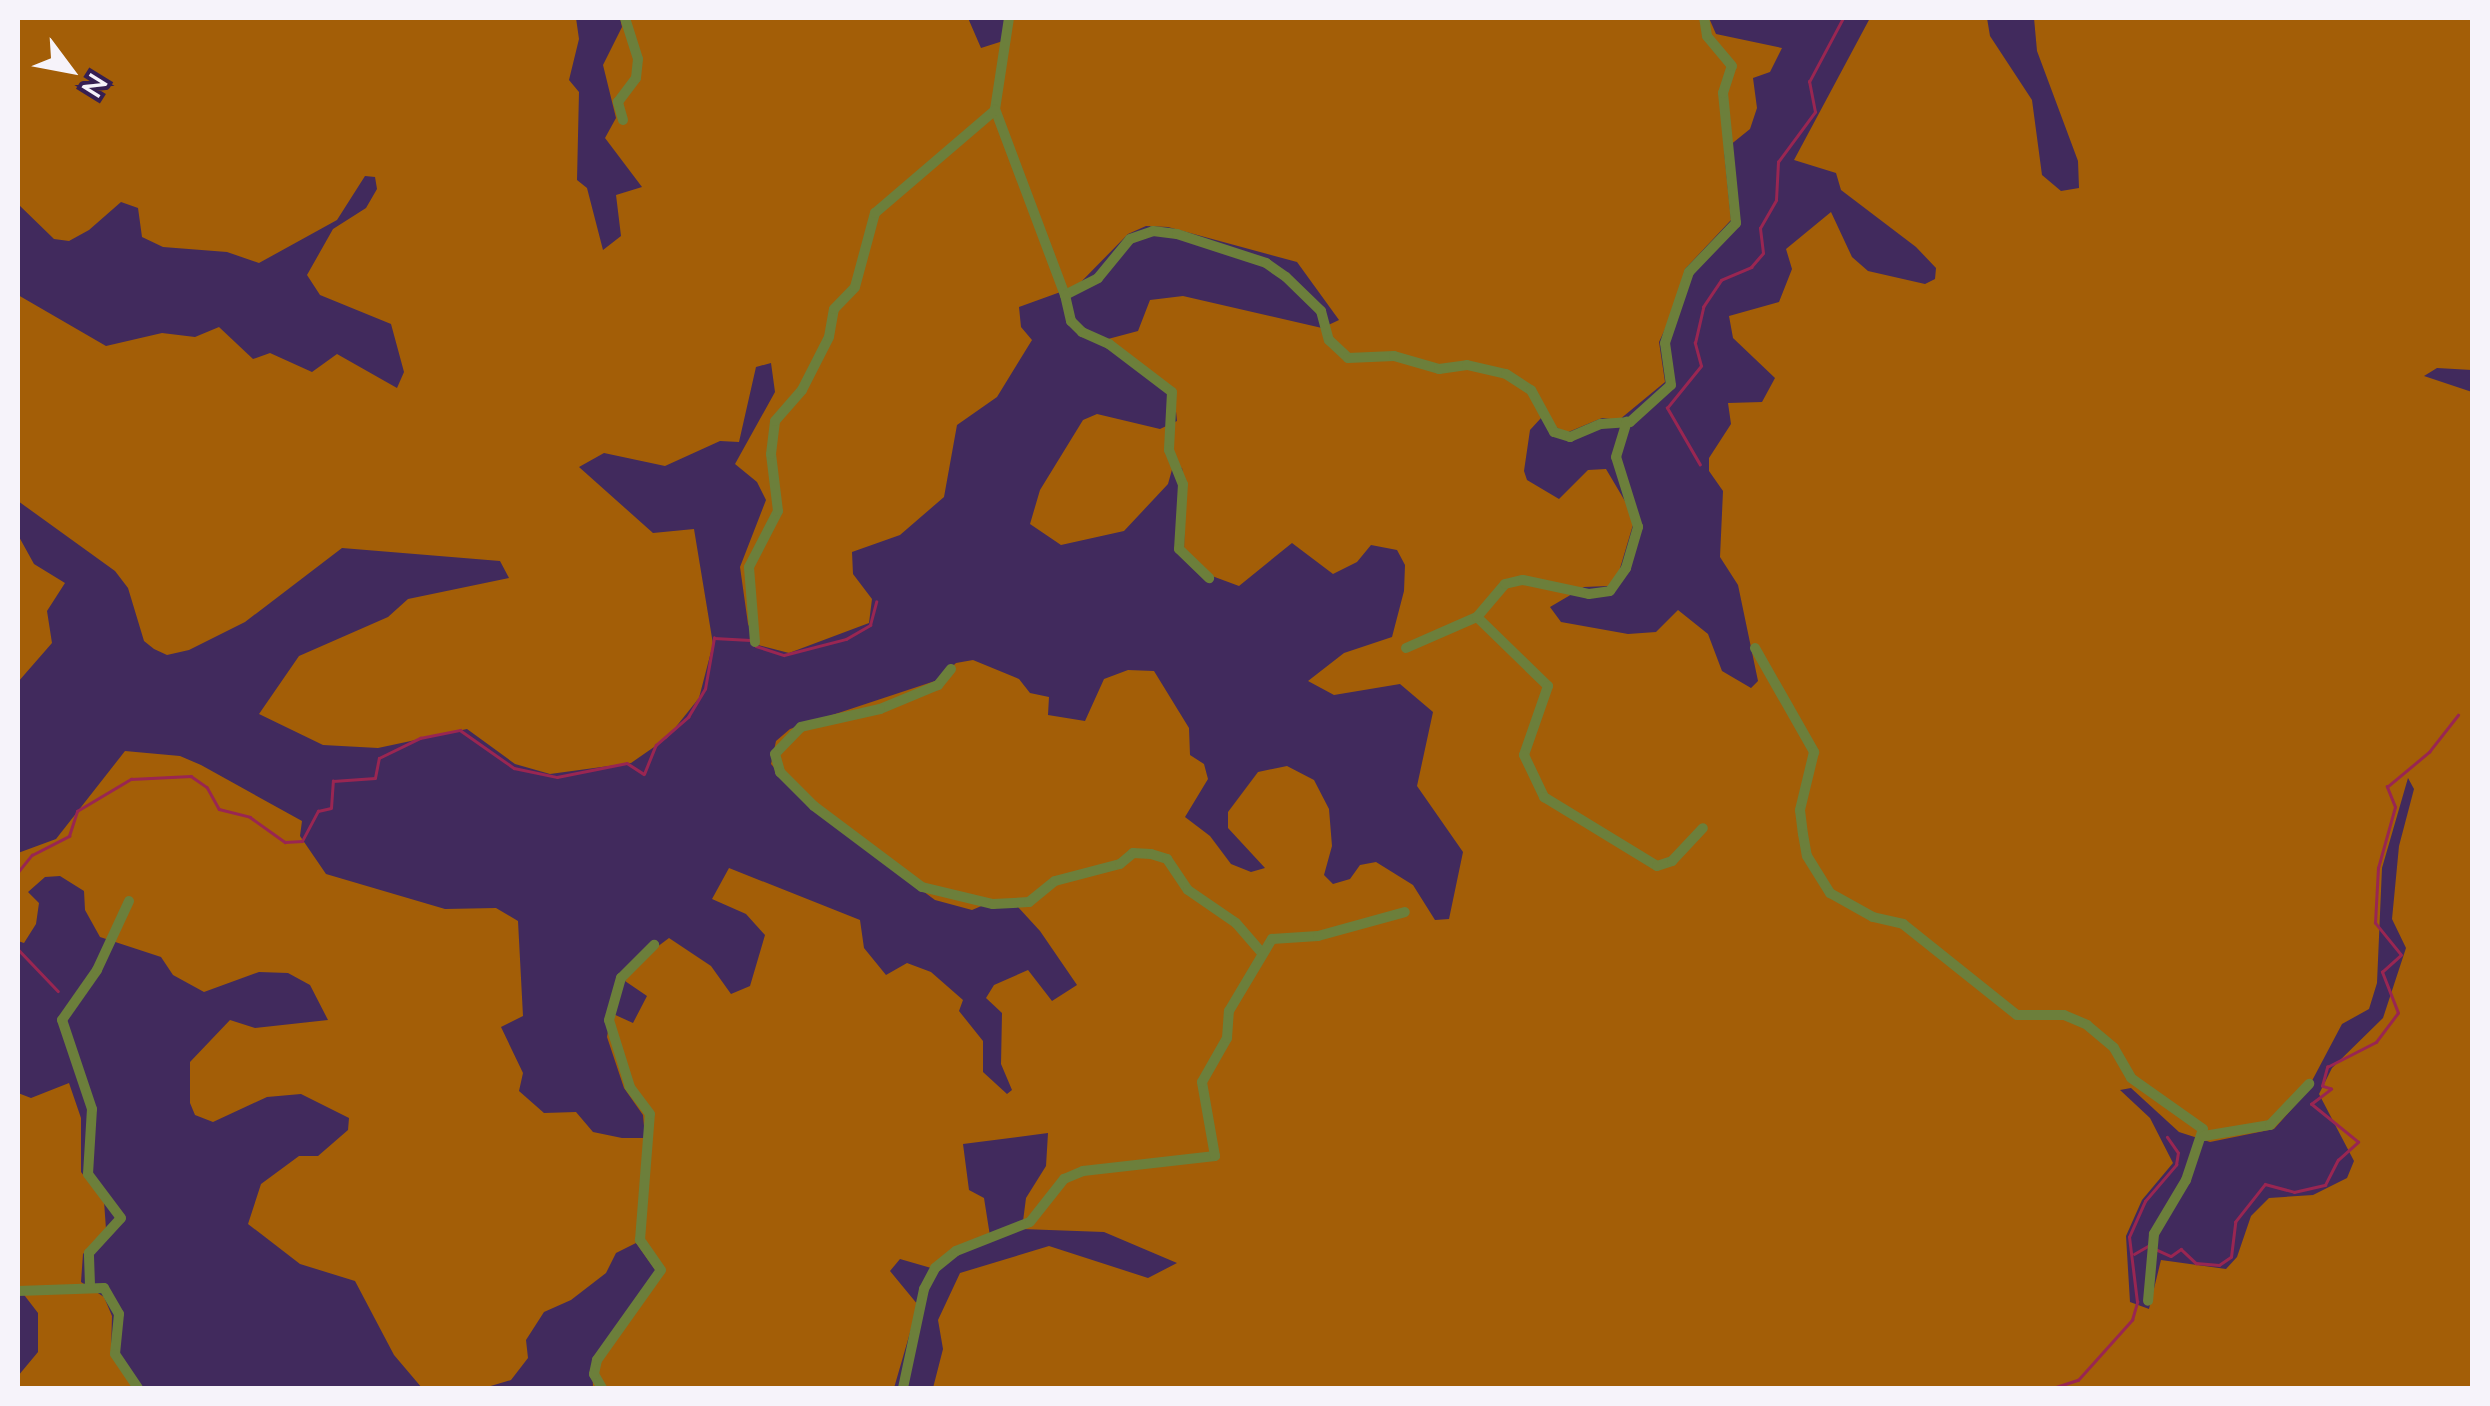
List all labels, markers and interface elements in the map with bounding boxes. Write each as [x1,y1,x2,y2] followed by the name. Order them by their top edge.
[20,20,120,120] north arrow
[75,68,116,104] text: N

